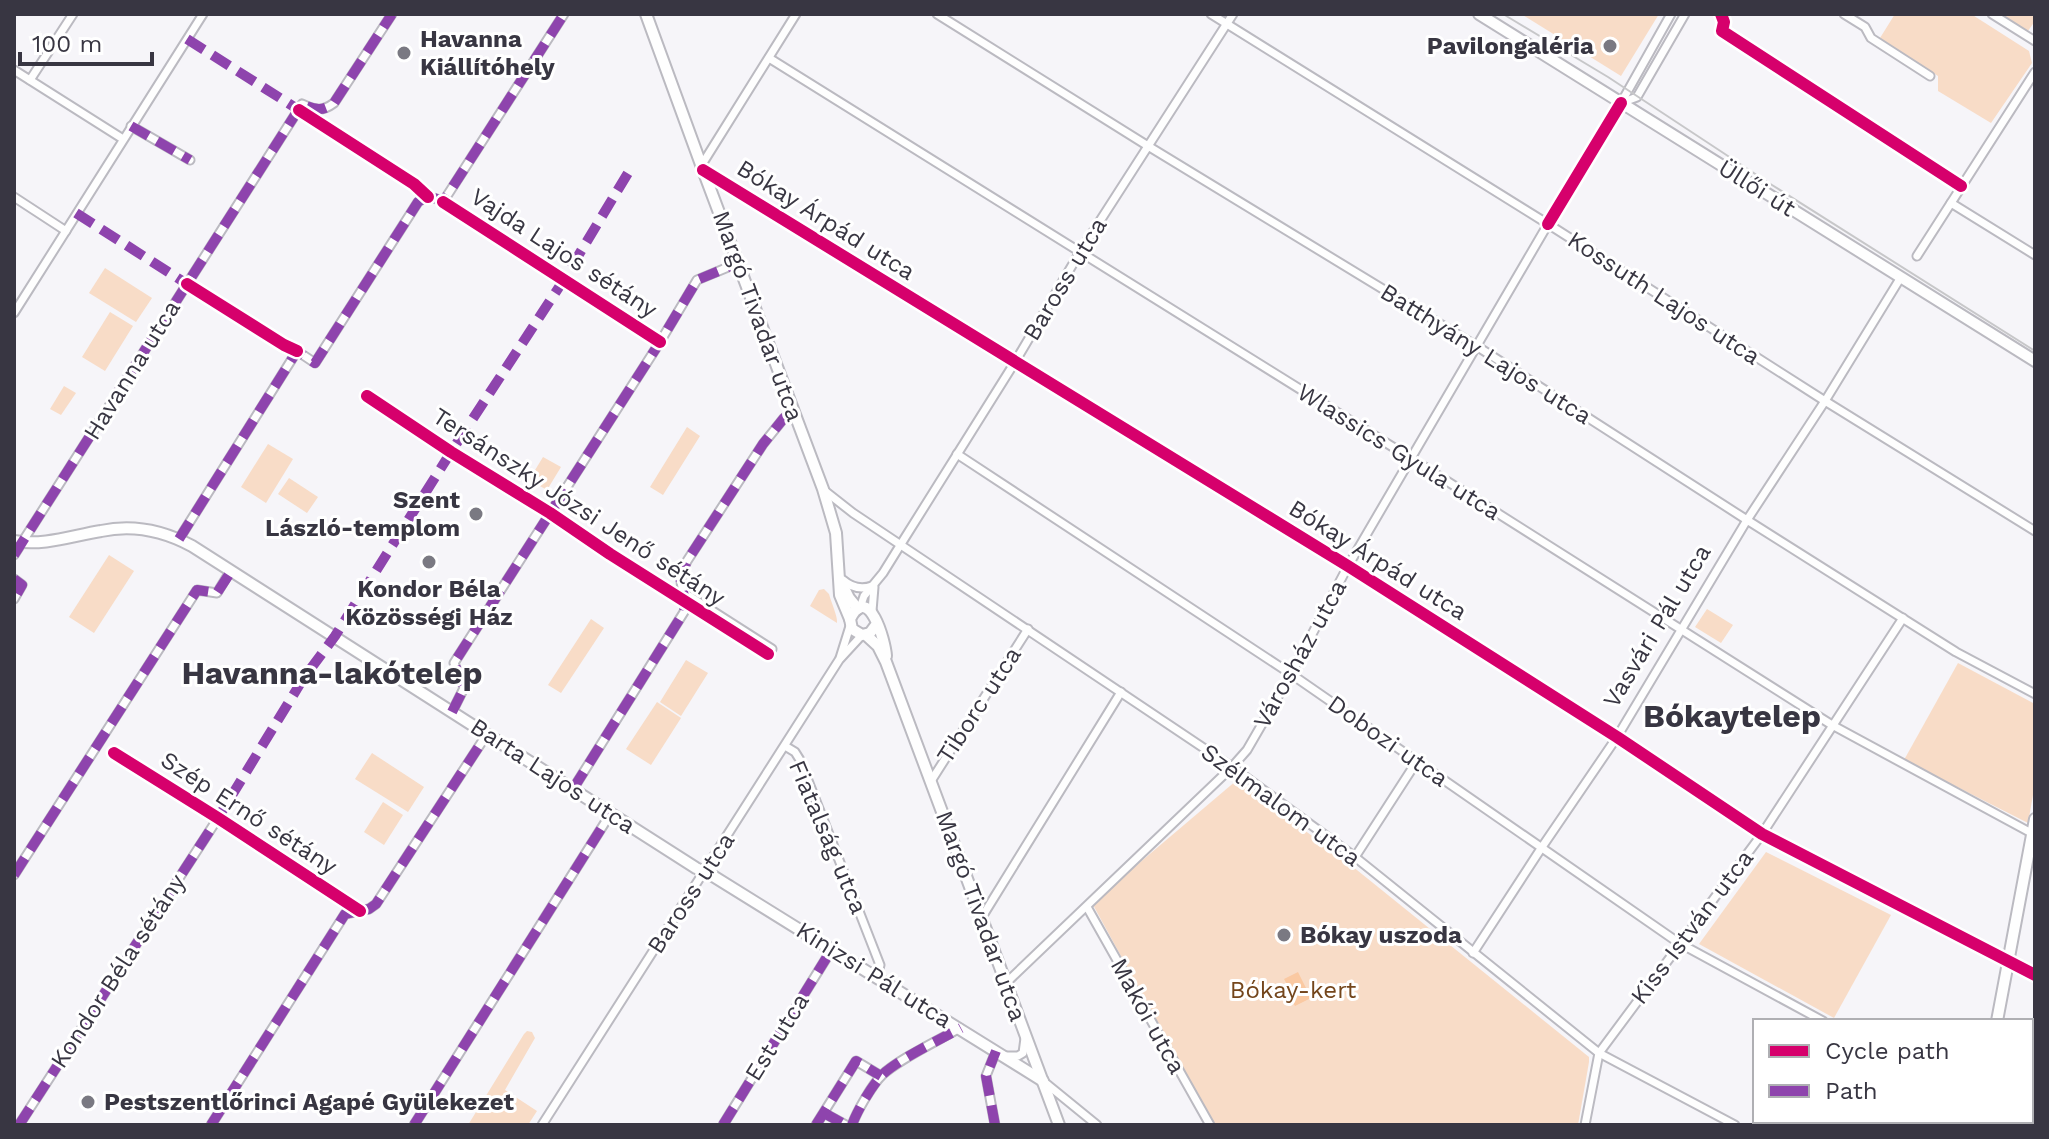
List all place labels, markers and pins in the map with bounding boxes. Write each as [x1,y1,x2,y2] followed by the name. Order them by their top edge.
[420,25,555,81] place label: Havanna Kiállítóhely
[1427,32,1594,60] place label: Pavilongaléria
[1601,37,1619,55] marker: Pavilongaléria
[395,44,413,62] marker: Havanna Kiállítóhely
[265,486,461,542] place label: Szent László-templom
[467,505,485,523] marker: Szent László-templom
[420,553,438,571] marker: Kondor Béla Közösségi Ház
[345,575,513,631] place label: Kondor Béla Közösségi Ház
[1300,921,1462,949] place label: Bókay uszoda
[1275,926,1293,944] marker: Bókay uszoda
[104,1088,514,1116] place label: Pestszentlőrinci Agapé Gyülekezet
[79,1093,97,1111] marker: Pestszentlőrinci Agapé Gyülekezet

